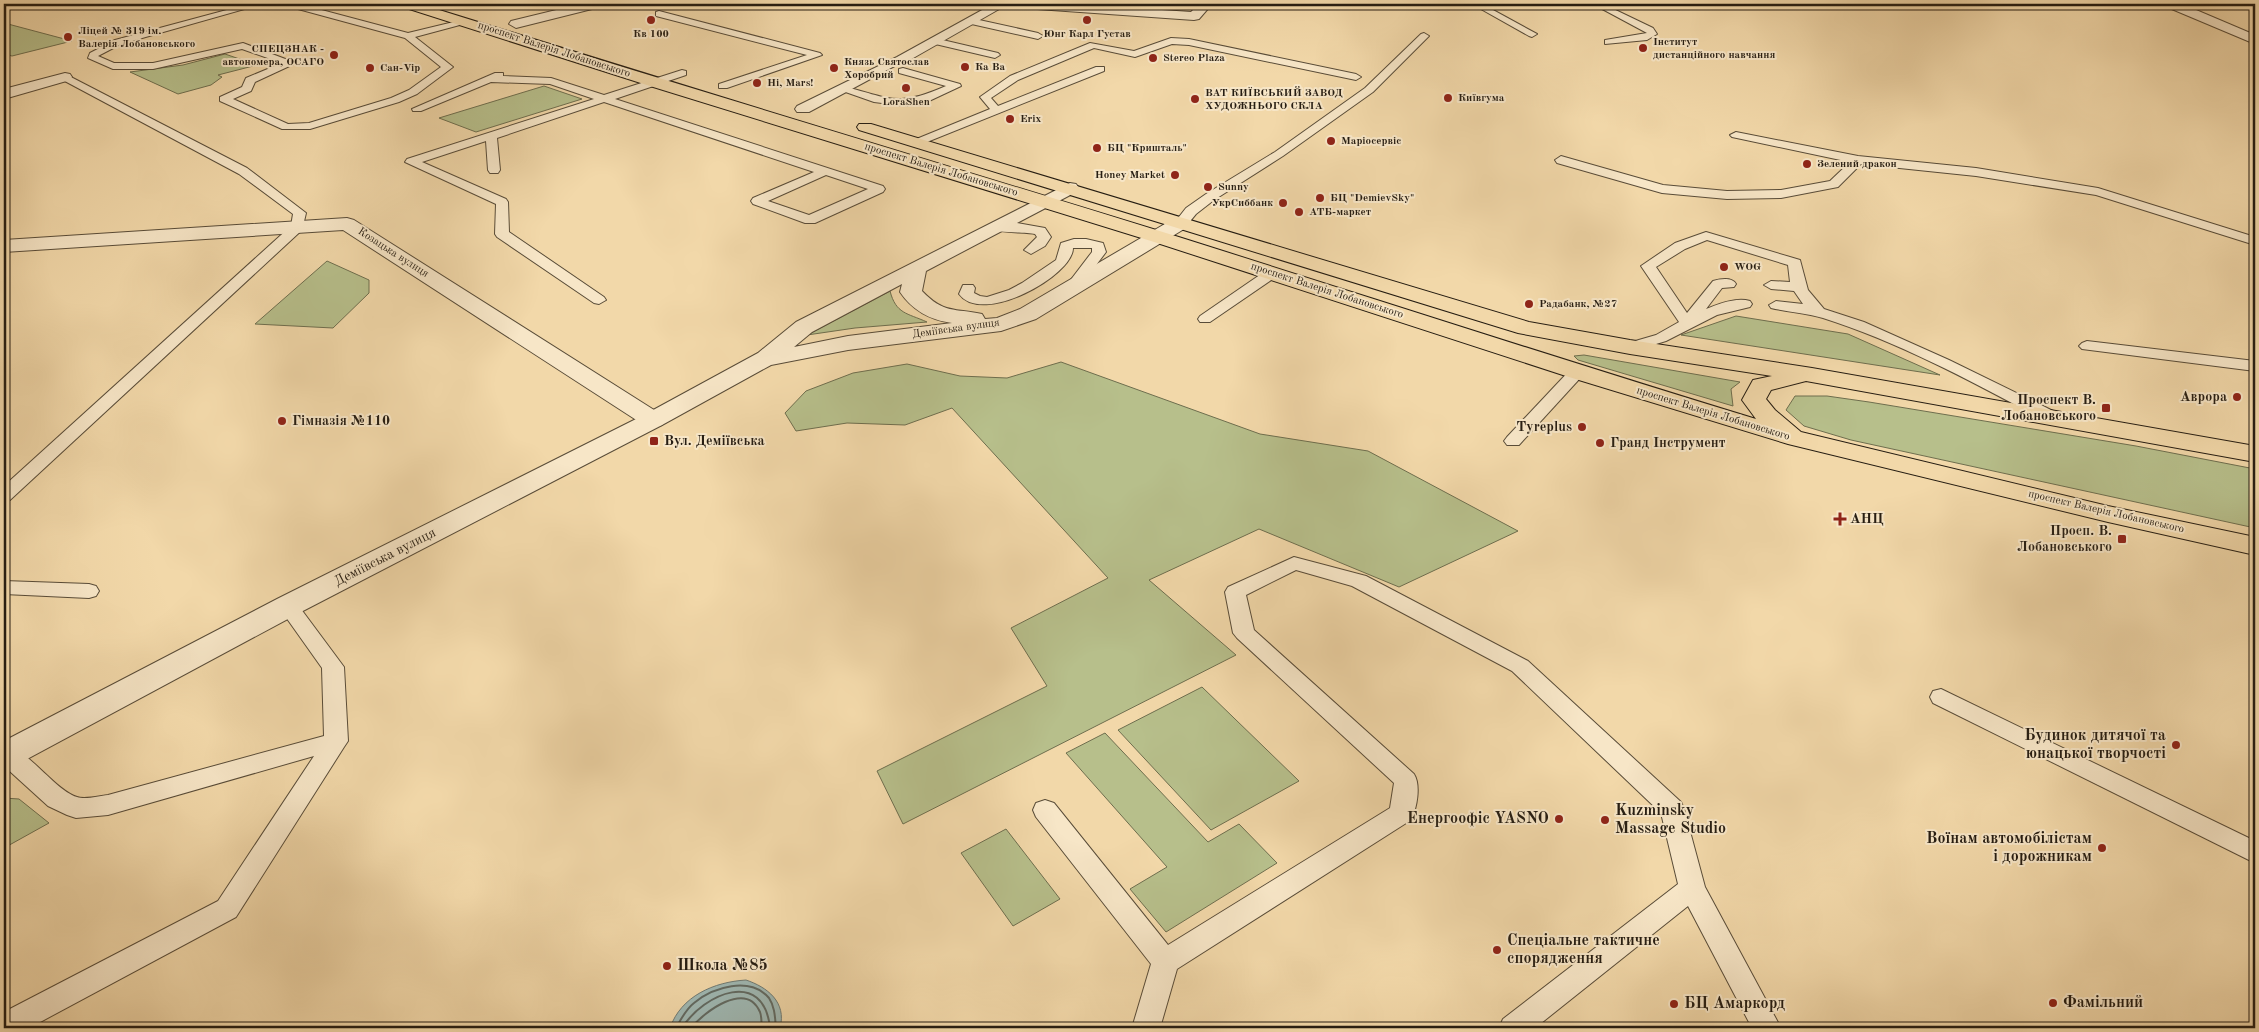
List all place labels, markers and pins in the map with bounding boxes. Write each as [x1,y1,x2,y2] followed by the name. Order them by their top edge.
[645,14,657,26] marker: Кв 100
[1081,14,1093,26] marker: Юнг Карл Густав
[78,26,196,50] place label: Ліцей № 319 ім. Валерія Лобановського
[633,29,669,40] place label: Кв 100
[1043,29,1131,40] place label: Юнг Карл Густав
[62,31,74,43] marker: Ліцей № 319 ім. Валерія Лобановського
[1653,37,1775,61] place label: Інститут дистанційного навчання
[1637,42,1649,54] marker: Інститут дистанційного навчання
[223,44,324,68] place label: СПЕЦЗНАК - автономера, ОСАГО
[328,49,340,61] marker: СПЕЦЗНАК - автономера, ОСАГО
[1147,52,1159,64] marker: Stereo Plaza
[1163,53,1225,64] place label: Stereo Plaza
[844,57,929,81] place label: Князь Святослав Хоробрий
[959,61,971,73] marker: Ка Ва
[364,62,376,74] marker: Сан-Vip
[828,62,840,74] marker: Князь Святослав Хоробрий
[975,62,1006,73] place label: Ка Ва
[380,63,420,74] place label: Сан-Vip
[751,77,763,89] marker: Hi, Mars!
[767,78,813,89] place label: Hi, Mars!
[900,82,912,94] marker: LoraShen
[1205,86,1343,112] place label: ВАТ КИЇВСЬКИЙ ЗАВОД ХУДОЖНЬОГО СКЛА
[1442,92,1454,104] marker: Київгума
[1189,93,1201,105] marker: ВАТ КИЇВСЬКИЙ ЗАВОД ХУДОЖНЬОГО СКЛА
[1458,93,1505,104] place label: Київгума
[882,97,930,108] place label: LoraShen
[1004,113,1016,125] marker: Erix
[1020,114,1042,125] place label: Erix
[1325,135,1337,147] marker: Маріосервіс
[1341,136,1401,147] place label: Маріосервіс
[1091,142,1103,154] marker: БЦ "Кришталь"
[1107,143,1187,154] place label: БЦ "Кришталь"
[1801,158,1813,170] marker: Зелений дракон
[1817,159,1897,170] place label: Зелений дракон
[1169,169,1181,181] marker: Honey Market
[1095,170,1165,181] place label: Honey Market
[1202,181,1214,193] marker: Sunny
[1218,182,1249,193] place label: Sunny
[1314,192,1326,204] marker: БЦ "DemievSky"
[1330,193,1414,204] place label: БЦ "DemievSky"
[1277,197,1289,209] marker: УкрСиббанк
[1211,198,1273,209] place label: УкрСиббанк
[1293,206,1305,218] marker: АТБ-маркет
[1309,207,1371,218] place label: АТБ-маркет
[1718,261,1730,273] marker: WOG
[1734,262,1761,273] place label: WOG
[1523,298,1535,310] marker: Радабанк, №27
[1539,299,1617,310] place label: Радабанк, №27
[2180,390,2227,404] place label: Аврора
[2231,391,2243,403] marker: Аврора
[2001,393,2096,423] place label: Проспект В. Лобановського
[2100,402,2112,414] marker: Проспект В. Лобановського
[292,414,390,428] place label: Гімназія №110
[276,415,288,427] marker: Гімназія №110
[1516,420,1572,434] place label: Tyreplus
[1576,421,1588,433] marker: Tyreplus
[664,434,765,448] place label: Вул. Деміївська
[648,435,660,447] marker: Вул. Деміївська
[1610,436,1726,450] place label: Гранд Інструмент
[1594,437,1606,449] marker: Гранд Інструмент
[1850,512,1884,526] place label: АНЦ
[1834,513,1846,525] marker: АНЦ
[2017,524,2112,554] place label: Просп. В. Лобановського
[2116,533,2128,545] marker: Просп. В. Лобановського
[2024,728,2166,762] place label: Будинок дитячої та юнацької творчості
[2170,739,2182,751] marker: Будинок дитячої та юнацької творчості
[1615,803,1726,837] place label: Kuzminsky Massage Studio
[1407,811,1549,827] place label: Енергоофіс YASNO
[1553,813,1565,825] marker: Енергоофіс YASNO
[1599,814,1611,826] marker: Kuzminsky Massage Studio
[1926,831,2092,865] place label: Воїнам автомобілістам і дорожникам
[2096,842,2108,854] marker: Воїнам автомобілістам і дорожникам
[1507,933,1660,967] place label: Спеціальне тактичне спорядження
[1491,944,1503,956] marker: Спеціальне тактичне спорядження
[677,958,768,974] place label: Школа №85
[661,960,673,972] marker: Школа №85
[2063,995,2143,1011] place label: Фамільний
[1684,996,1785,1012] place label: БЦ Амаркорд
[2047,997,2059,1009] marker: Фамільний
[1668,998,1680,1010] marker: БЦ Амаркорд

